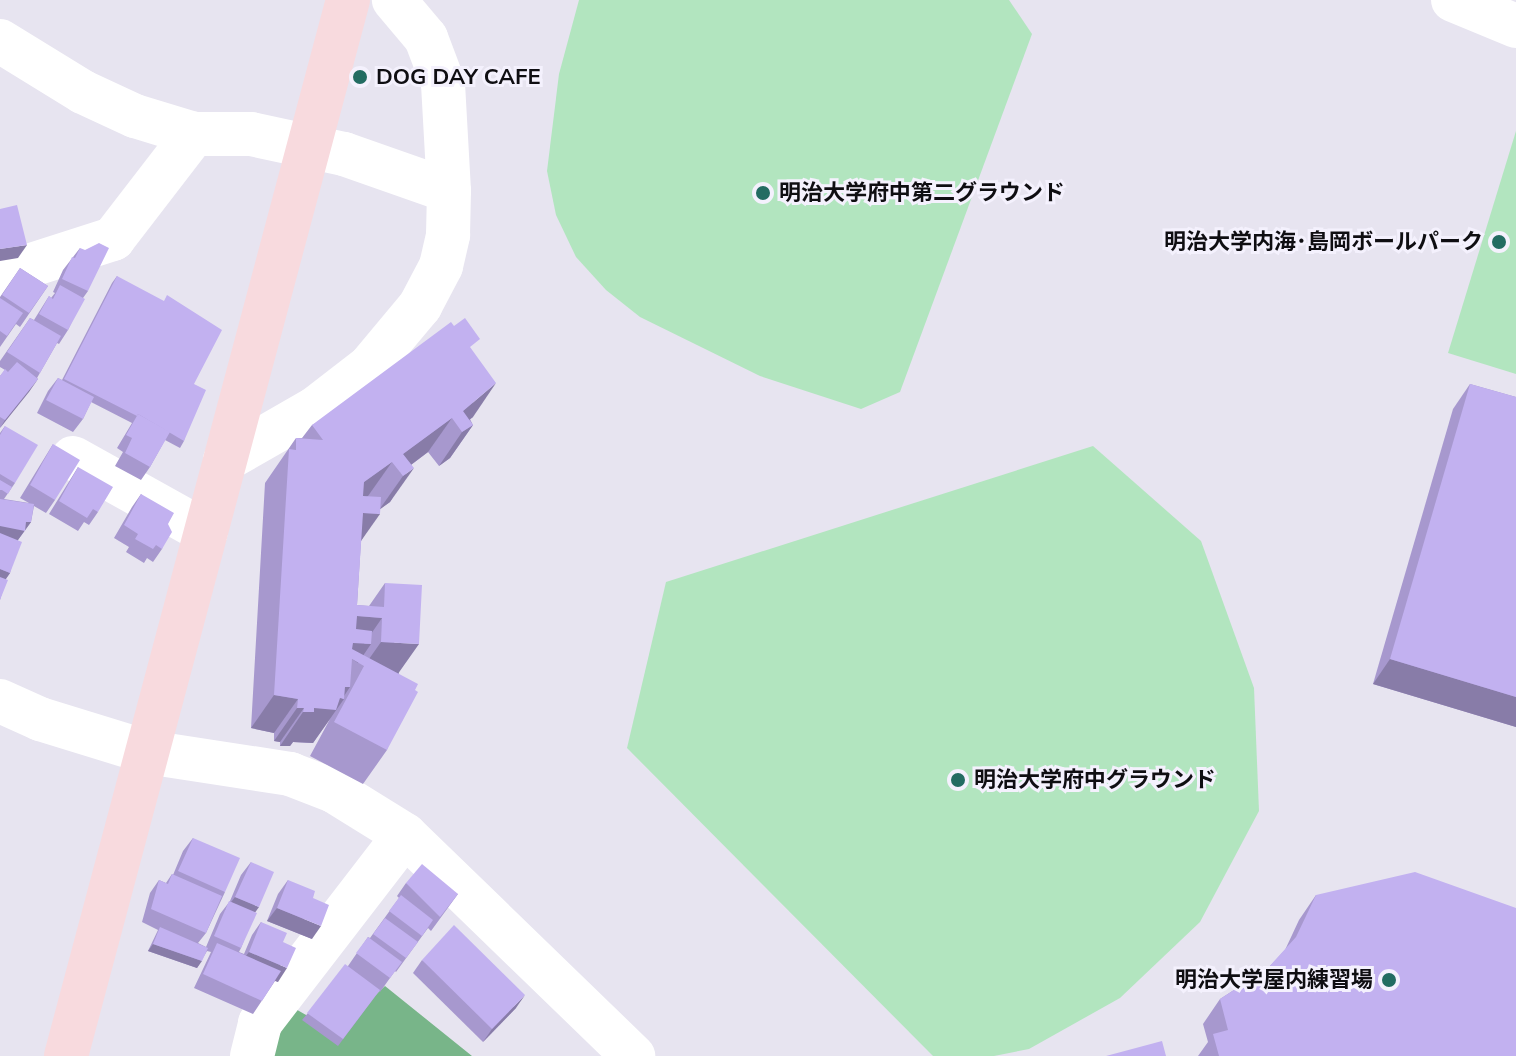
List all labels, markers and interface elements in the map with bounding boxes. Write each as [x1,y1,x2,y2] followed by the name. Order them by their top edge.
[376,64,541,90] place label: DOG DAY CAFE
[351,68,369,86] marker: DOG DAY CAFE
[779,180,1065,206] place label: 明治大学府中第二グラウンド
[754,184,772,202] marker: 明治大学府中第二グラウンド
[1164,229,1483,255] place label: 明治大学内海･島岡ボールパーク
[1490,233,1508,251] marker: 明治大学内海･島岡ボールパーク
[974,767,1216,793] place label: 明治大学府中グラウンド
[949,771,967,789] marker: 明治大学府中グラウンド
[1175,967,1373,993] place label: 明治大学屋内練習場
[1380,971,1398,989] marker: 明治大学屋内練習場

